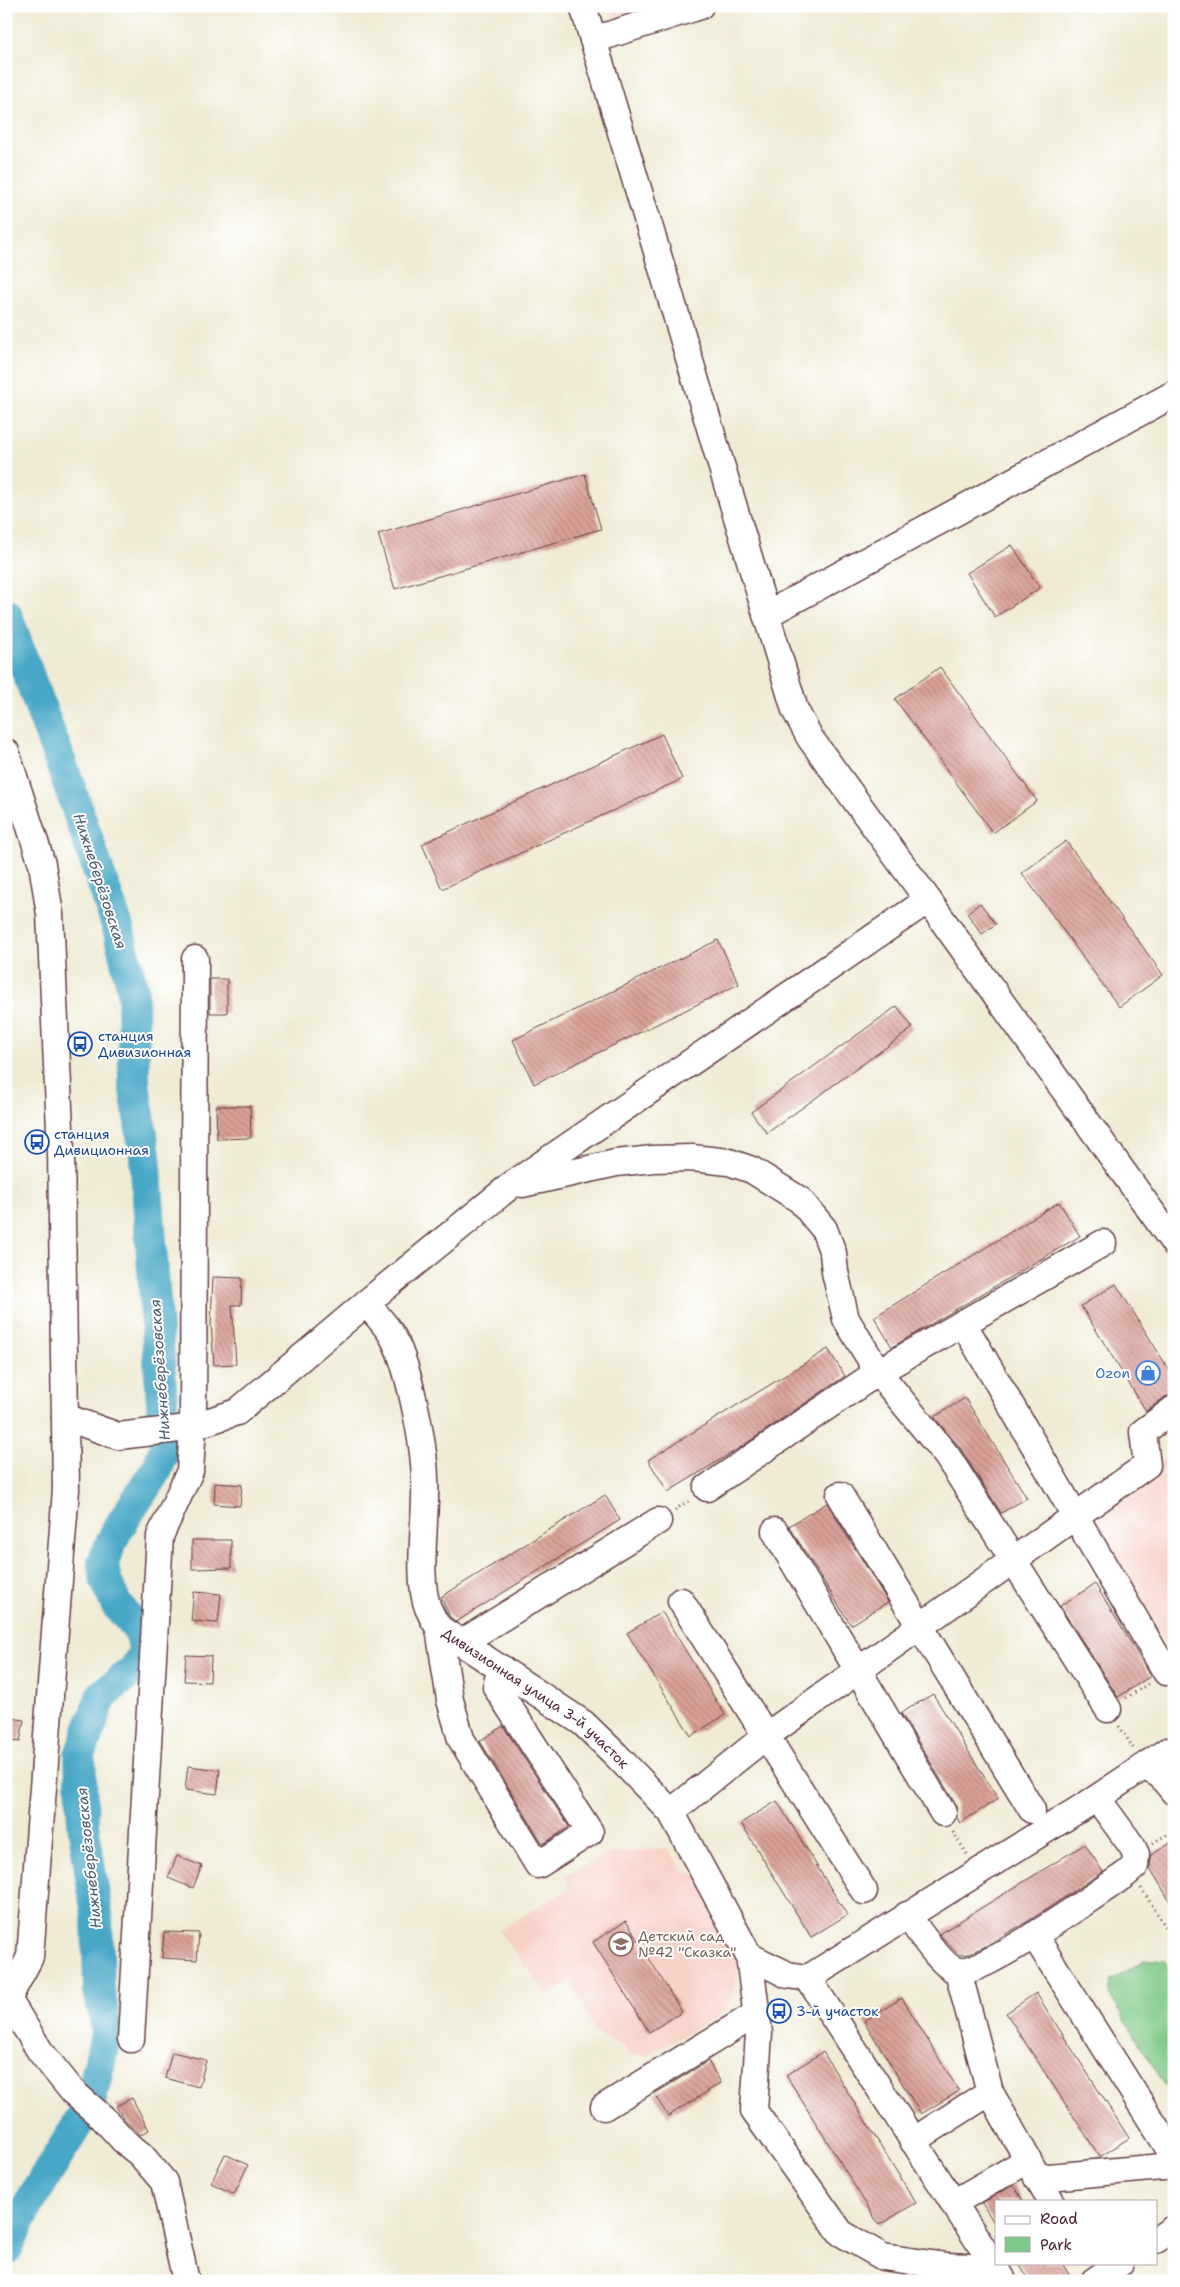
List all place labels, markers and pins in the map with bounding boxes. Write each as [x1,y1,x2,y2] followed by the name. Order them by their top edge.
[98,1027,191,1061] place label: станция Дивизионная
[67,1031,93,1057] bus stop icon: станция Дивизионная
[54,1125,149,1159] place label: станция Дивиционная
[24,1129,50,1155] bus stop icon: станция Дивиционная
[1135,1360,1161,1386] shop icon: Ozon
[1095,1364,1130,1382] place label: Ozon
[638,1927,736,1961] place label: Детский сад №42 "Сказка"
[608,1931,634,1957] school or university icon: Детский сад №42 "Сказка"
[766,1998,792,2024] bus stop icon: 3-й участок
[796,2002,879,2020] place label: 3-й участок

